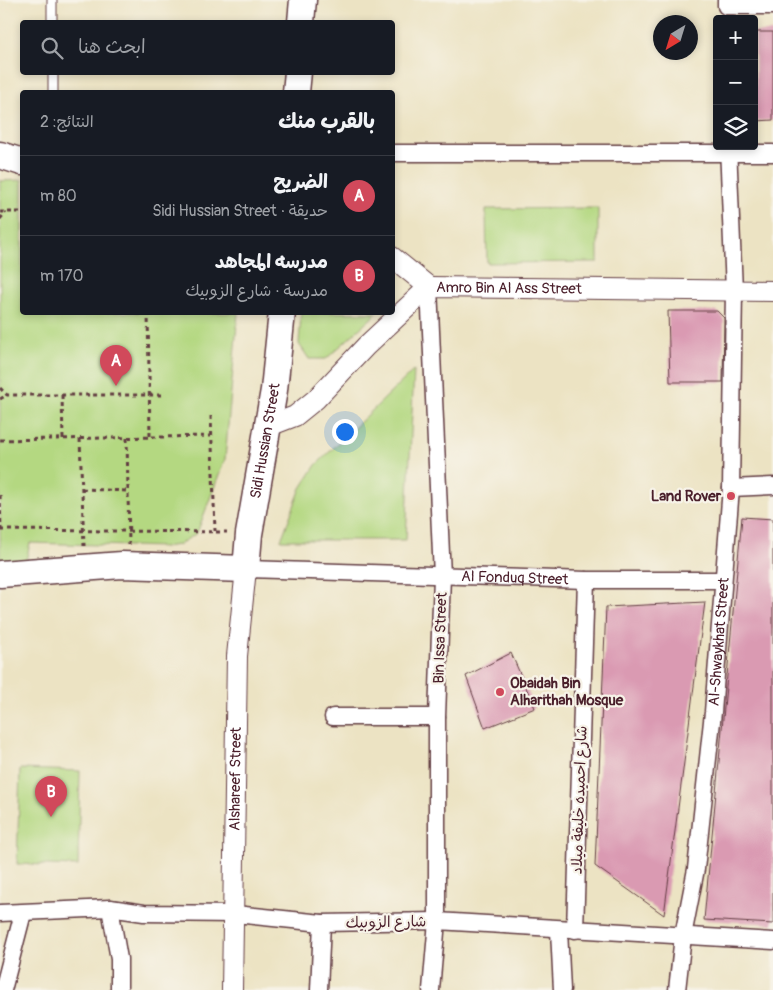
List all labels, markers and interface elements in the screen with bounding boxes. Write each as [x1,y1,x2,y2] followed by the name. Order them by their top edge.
[653,15,698,60] north arrow
[713,15,758,150] map controls
[713,15,758,60] button: +
[20,20,395,75] search box
[38,34,66,62] icon: search
[78,35,146,59] text: ابحث هنا
[713,60,758,105] button: −
[713,105,758,150] button: layers
[278,108,375,135] text: بالقرب منك
[40,112,94,132] text: النتائج: 2
[273,170,328,194] text: الضريح
[40,186,77,206] text: 80 m
[354,186,364,206] text: A
[152,201,328,221] text: حديقة · Sidi Hussian Street
[215,250,328,274] text: مدرسه المجاهد
[40,266,83,286] text: 170 m
[354,266,364,286] text: B
[436,278,583,299] street label: Amro Bin Al Ass Street
[185,281,328,301] text: مدرسة · شارع الزوبيك
[100,345,132,386] pin: A
[246,381,285,500] street label: Sidi Hussian Street
[332,419,358,445] your location
[651,487,722,506] place label: Land Rover
[725,490,737,502] marker: Land Rover
[461,567,570,589] street label: Al Fonduq Street
[705,576,734,707] street label: Al-Shwaykhat Street
[429,591,452,684] street label: Bin Issa Street
[510,674,624,710] place label: Obaidah Bin Alharithah Mosque
[494,686,506,698] marker: Obaidah Bin Alharithah Mosque
[567,725,592,875] street label: شارع احميده خليفة ميلاد
[225,726,246,831] street label: Alshareef Street
[35,776,67,817] pin: B
[346,912,426,933] street label: شارع الزوبيك

